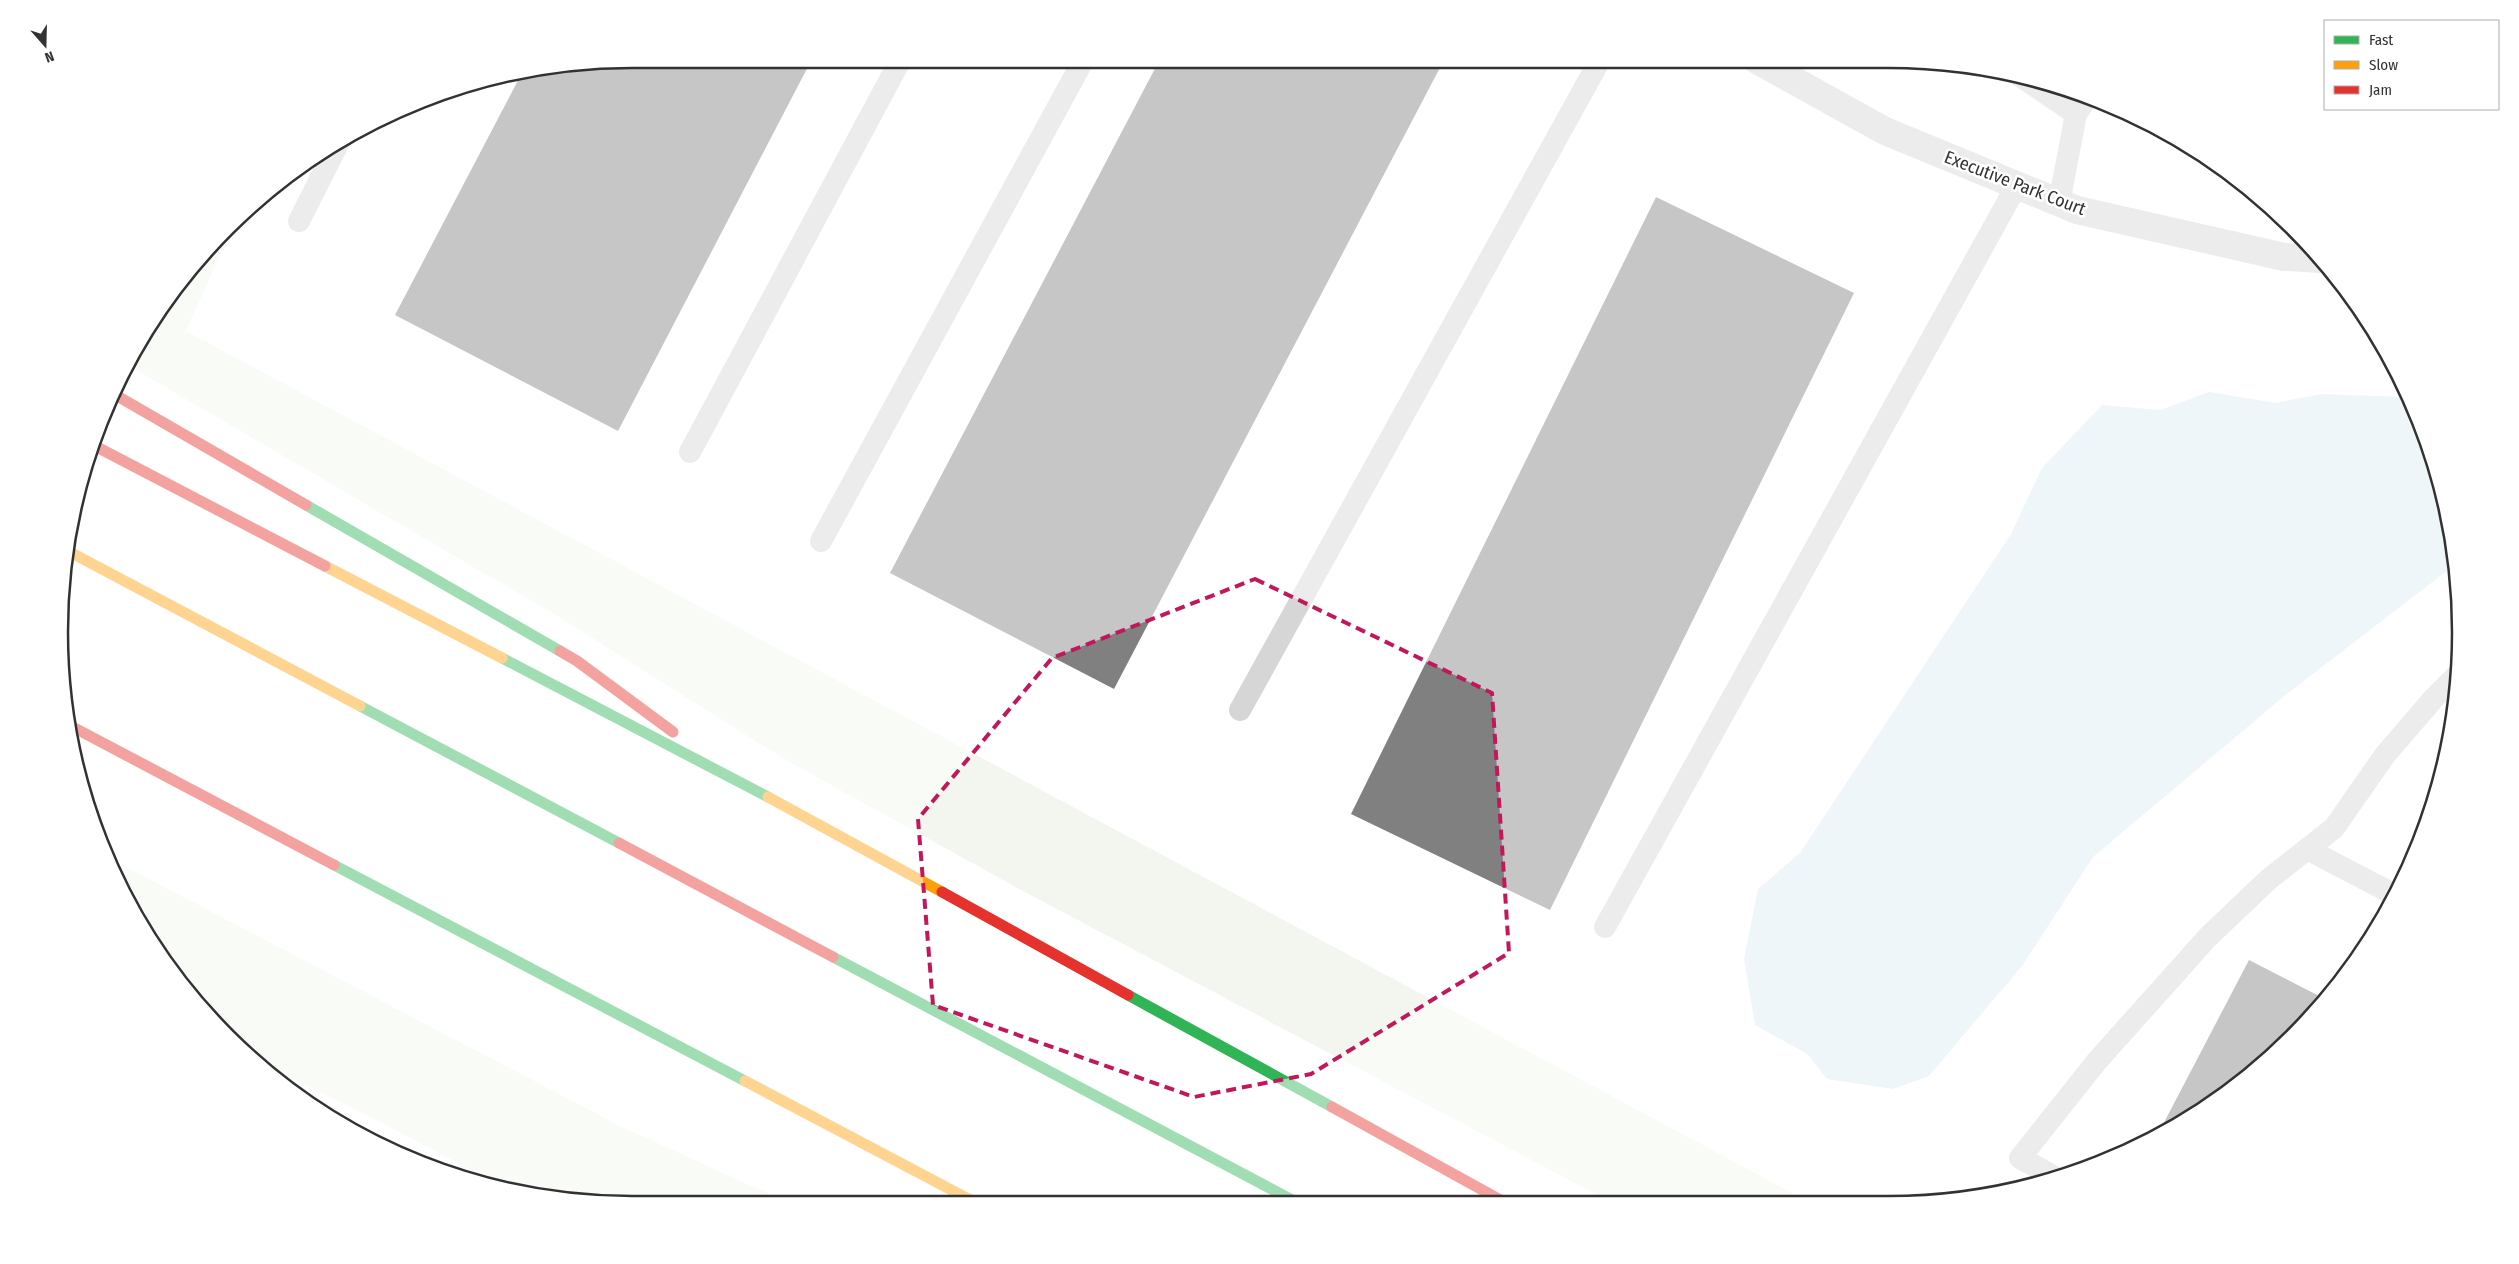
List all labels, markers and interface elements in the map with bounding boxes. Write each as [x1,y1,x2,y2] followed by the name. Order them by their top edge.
[20,20,70,70] north arrow
[2324,20,2499,110] legend
[2369,31,2393,49] text: Fast
[42,47,56,66] text: N
[2369,56,2398,74] text: Slow
[2369,81,2392,99] text: Jam
[1941,146,2089,220] street label: Executive Park Court

